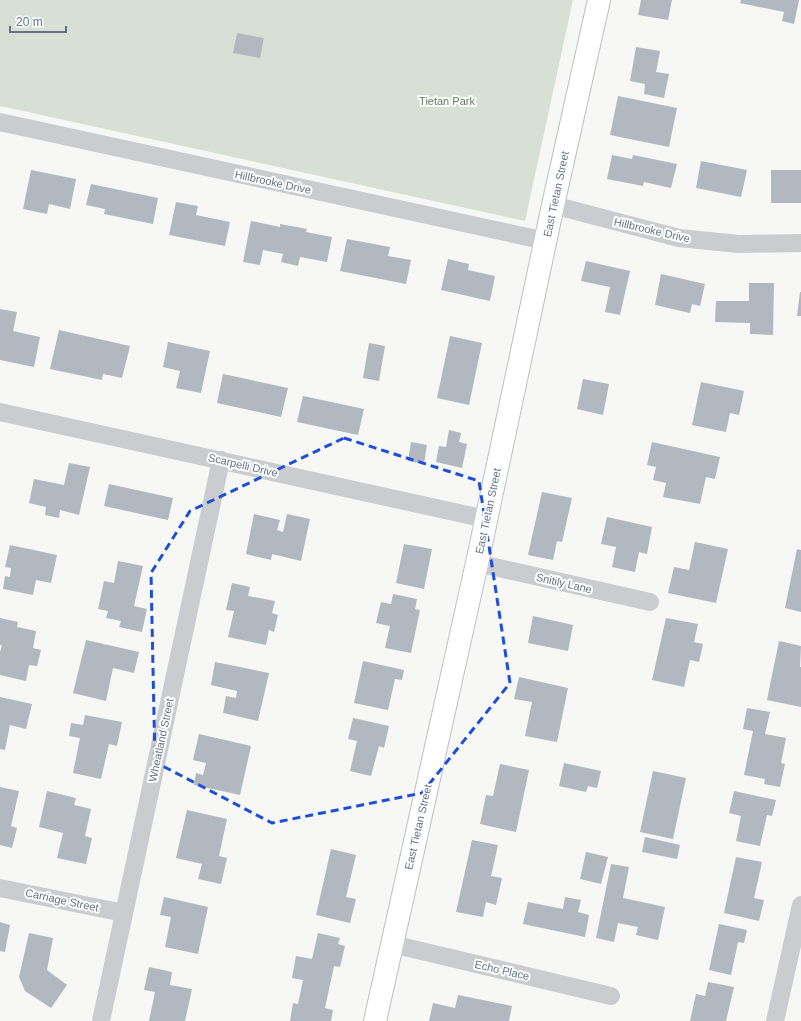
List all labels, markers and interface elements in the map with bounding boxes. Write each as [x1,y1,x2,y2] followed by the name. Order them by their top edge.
[10,8,66,34] scale bar
[16,15,43,29] text: 20 m
[419,95,475,107] park label: Tietan Park
[541,150,571,238] street label: East Tietan Street
[234,168,312,196] street label: Hillbrooke Drive
[613,215,691,245] street label: Hillbrooke Drive
[207,451,279,479] street label: Scarpelli Drive
[473,467,503,555] street label: East Tietan Street
[535,571,593,595] street label: Snitily Lane
[146,697,176,783] street label: Wheatland Street
[402,783,434,871] street label: East Tietan Street
[24,886,100,914] street label: Carriage Street
[474,958,530,982] street label: Echo Place

